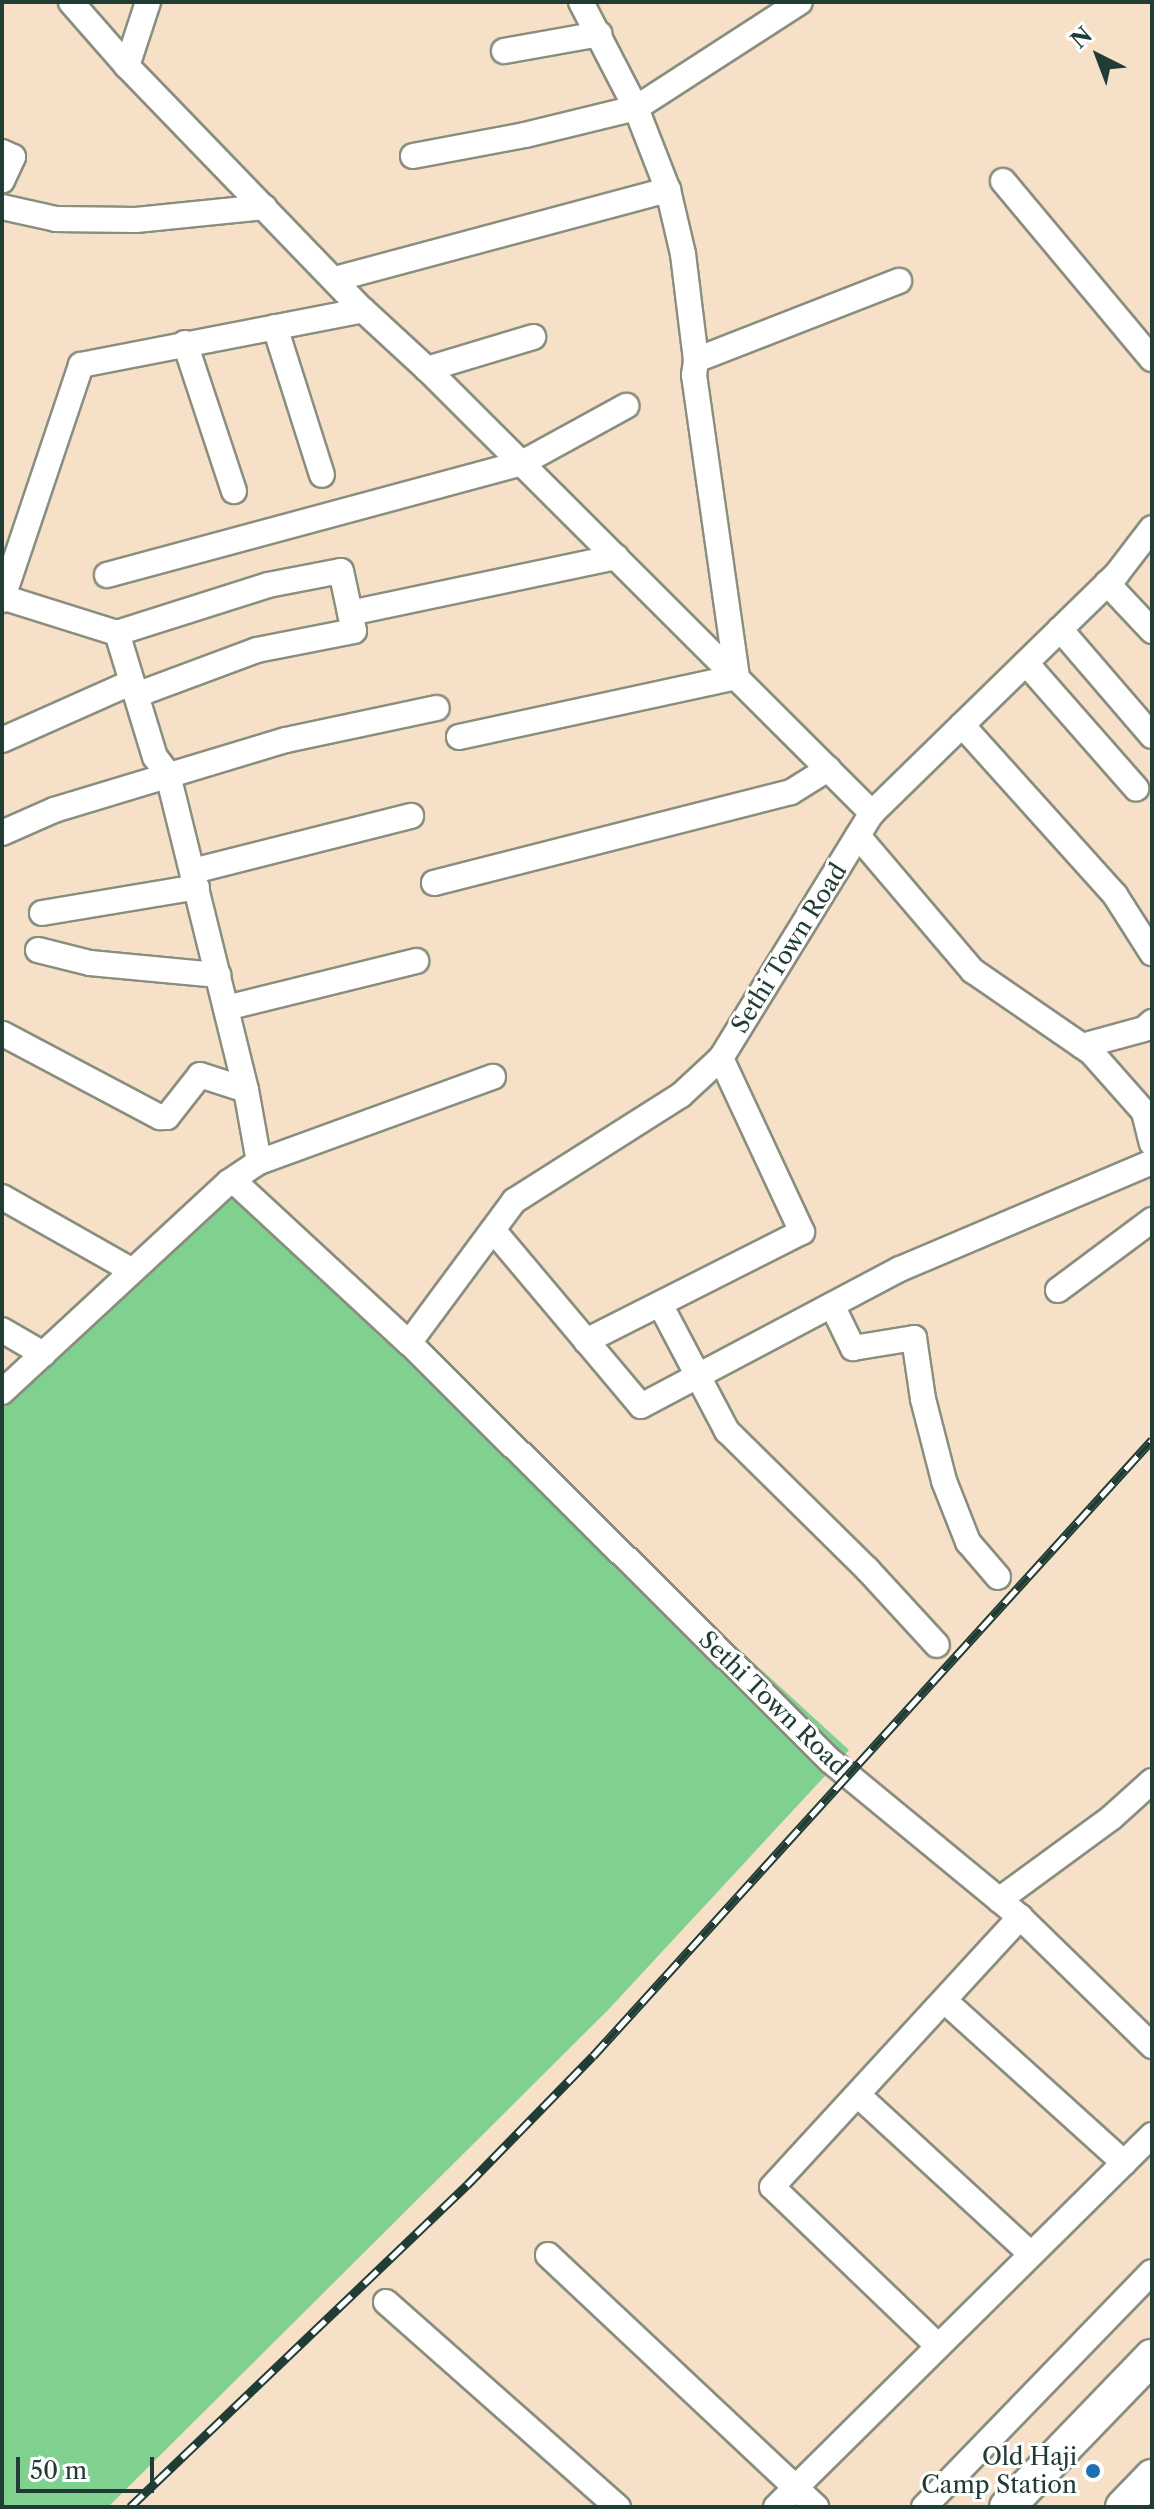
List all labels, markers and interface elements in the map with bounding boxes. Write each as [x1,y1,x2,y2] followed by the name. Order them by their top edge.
[1058,16,1138,96] north arrow
[1065,21,1098,54] text: N
[725,858,853,1038] street label: Sethi Town Road
[693,1625,853,1781] street label: Sethi Town Road
[20,2441,158,2491] scale bar
[921,2443,1077,2499] place label: Old Haji Camp Station
[30,2456,87,2485] text: 50 m
[1084,2462,1102,2480] marker: Old Haji Camp Station

